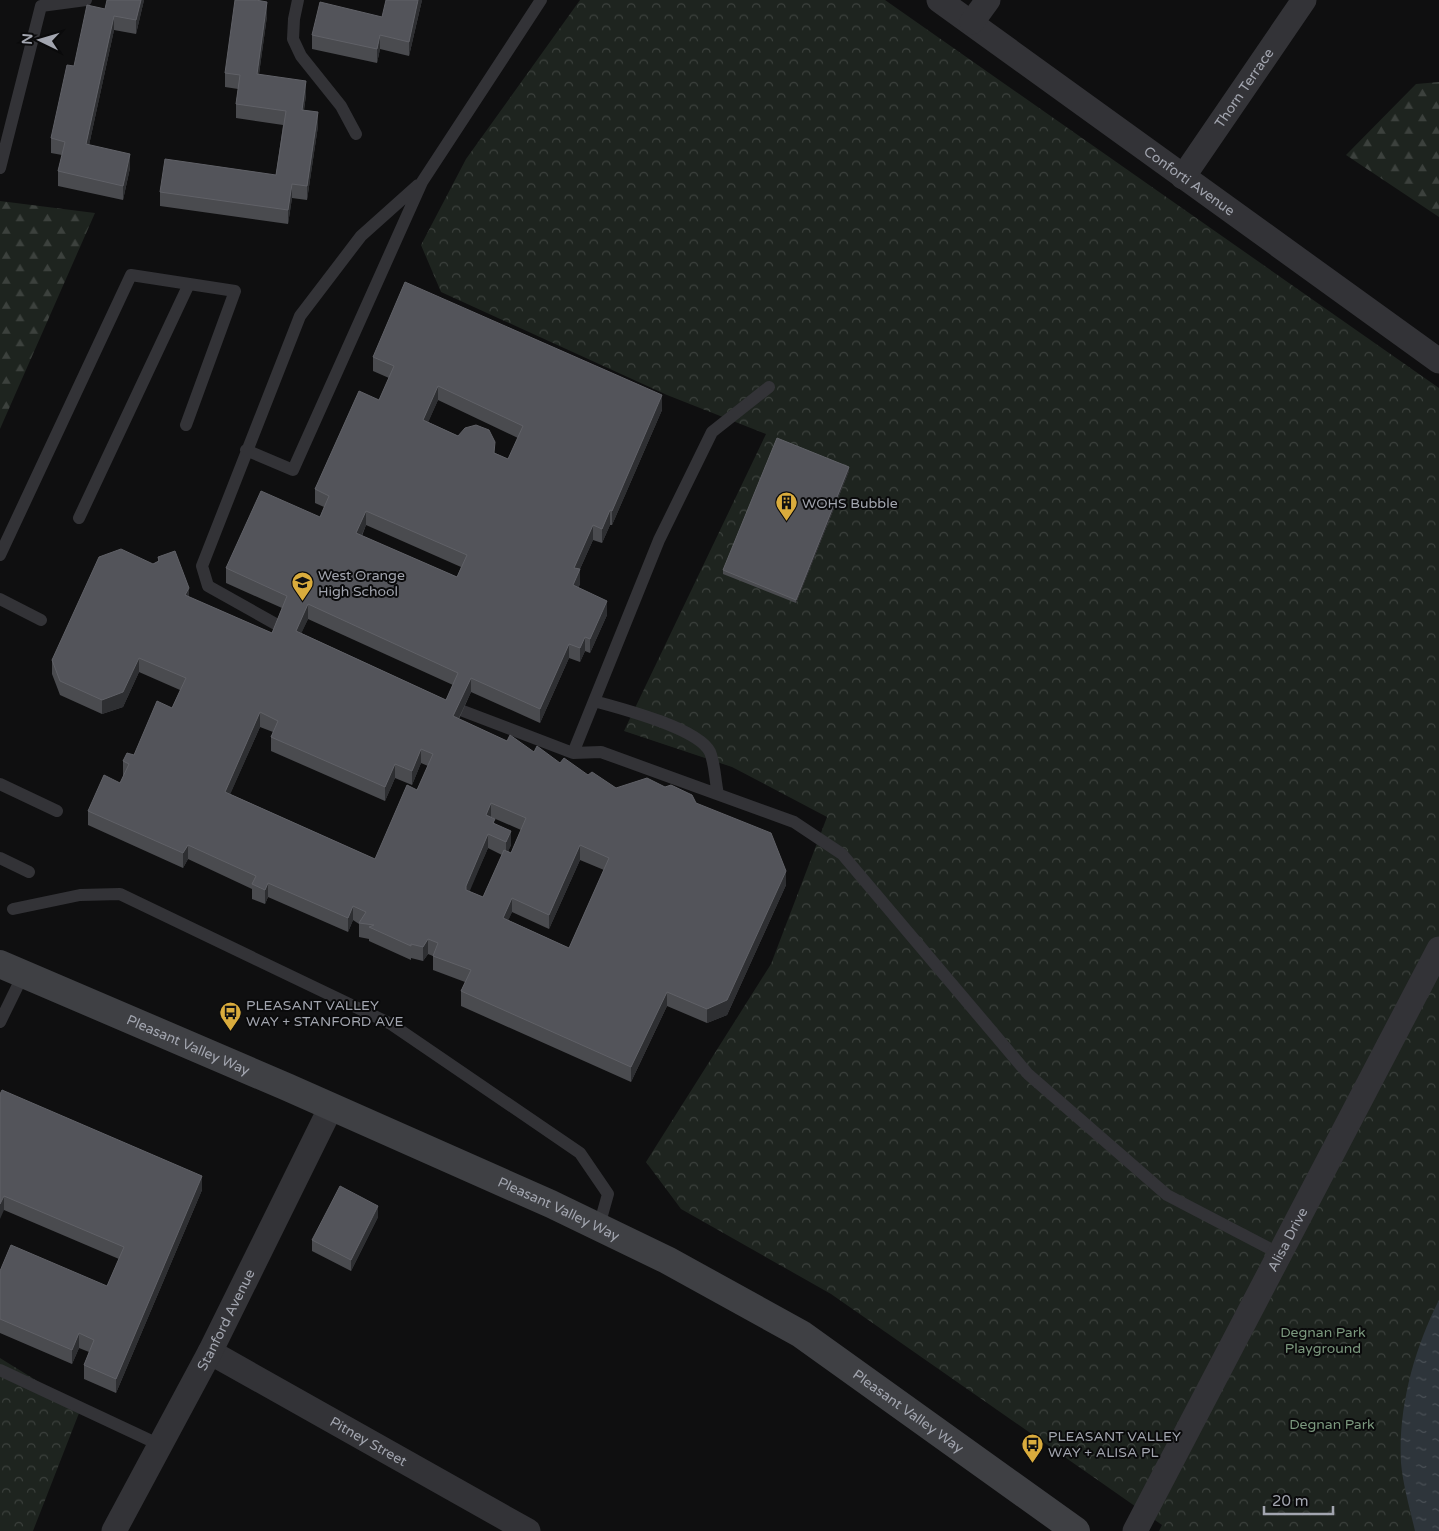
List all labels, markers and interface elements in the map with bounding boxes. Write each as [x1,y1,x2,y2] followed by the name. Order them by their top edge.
[15,15,65,65] north arrow
[19,33,37,45] text: N
[1211,45,1278,131] street label: Thorn Terrace
[1141,143,1238,220] street label: Conforti Avenue
[774,491,798,522] building icon: WOHS Bubble
[802,495,898,512] place label: WOHS Bubble
[318,567,405,600] place label: West Orange High School
[290,571,314,602] school or university icon: West Orange High School
[246,997,404,1030] place label: PLEASANT VALLEY WAY + STANFORD AVE
[218,1001,242,1032] bus stop icon: PLEASANT VALLEY WAY + STANFORD AVE
[124,1011,253,1079] street label: Pleasant Valley Way
[495,1174,623,1245] street label: Pleasant Valley Way
[1264,1205,1312,1275] street label: Alisa Drive
[194,1266,259,1374] street label: Stanford Avenue
[1280,1324,1366,1357] park label: Degnan Park Playground
[849,1366,967,1457] street label: Pleasant Valley Way
[327,1413,410,1470] street label: Pitney Street
[1289,1416,1375,1433] park label: Degnan Park
[1048,1428,1181,1461] place label: PLEASANT VALLEY WAY + ALISA PL
[1020,1432,1044,1463] bus stop icon: PLEASANT VALLEY WAY + ALISA PL
[1264,1484,1333,1516] scale bar
[1272,1492,1309,1510] text: 20 m

